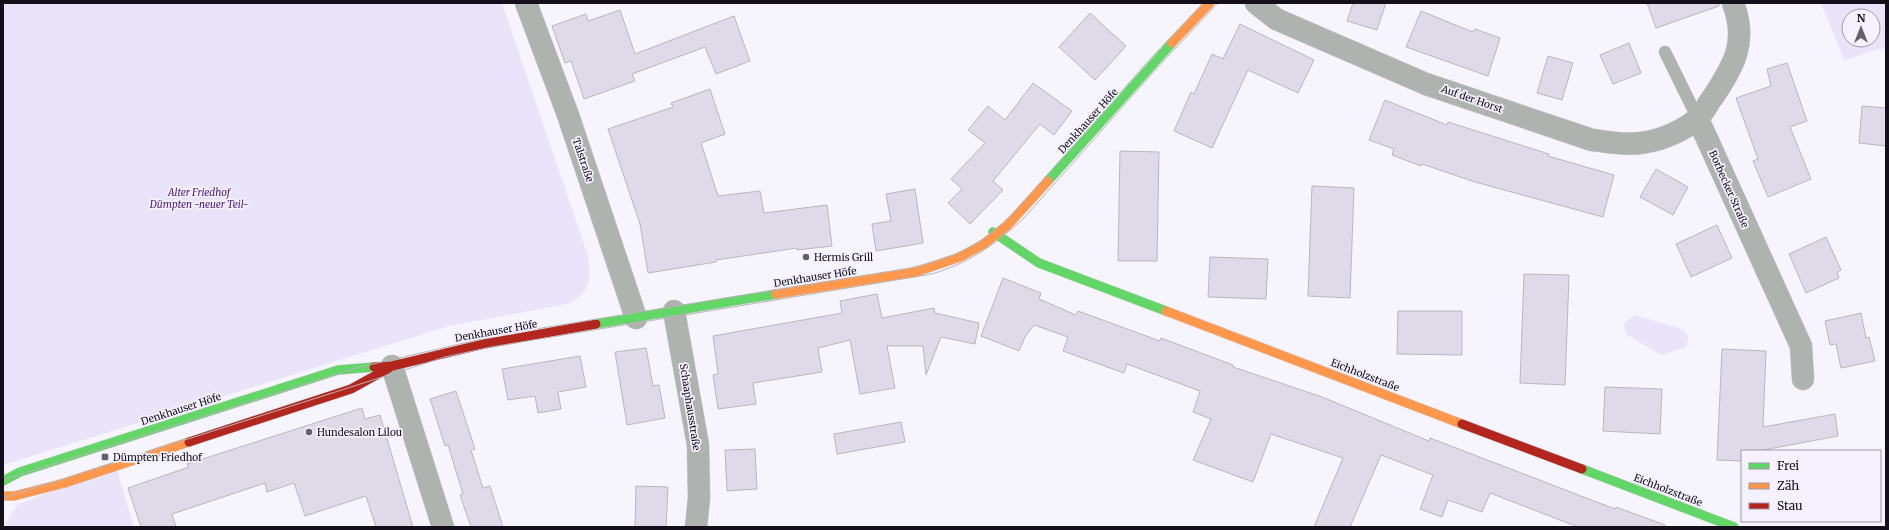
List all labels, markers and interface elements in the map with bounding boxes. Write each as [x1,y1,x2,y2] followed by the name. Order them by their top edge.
[1841,8,1881,48] north arrow
[1857,11,1866,25] text: N
[1439,82,1505,116] street label: Auf der Horst
[1055,86,1121,156] street label: Denkhauser Höfe
[569,136,597,184] street label: Talstraße
[1706,148,1752,230] street label: Borbecker Straße
[149,186,248,211] park label: Alter Friedhof Dümpten -neuer Teil-
[814,251,873,264] place label: Hermis Grill
[801,252,811,262] marker: Hermis Grill
[773,264,857,290] street label: Denkhauser Höfe
[454,317,538,345] street label: Denkhauser Höfe
[1329,356,1401,394] street label: Eichholzstraße
[677,363,703,451] street label: Schaaphausstraße
[139,390,223,428] street label: Denkhauser Höfe
[317,426,402,439] place label: Hundesalon Lilou
[304,427,314,437] marker: Hundesalon Lilou
[1741,450,1881,522] legend
[113,451,203,464] place label: Dümpten Friedhof
[100,452,110,462] marker: Dümpten Friedhof
[1777,458,1799,473] text: Frei
[1632,471,1704,509] street label: Eichholzstraße
[1777,478,1799,493] text: Zäh
[1777,498,1803,513] text: Stau

